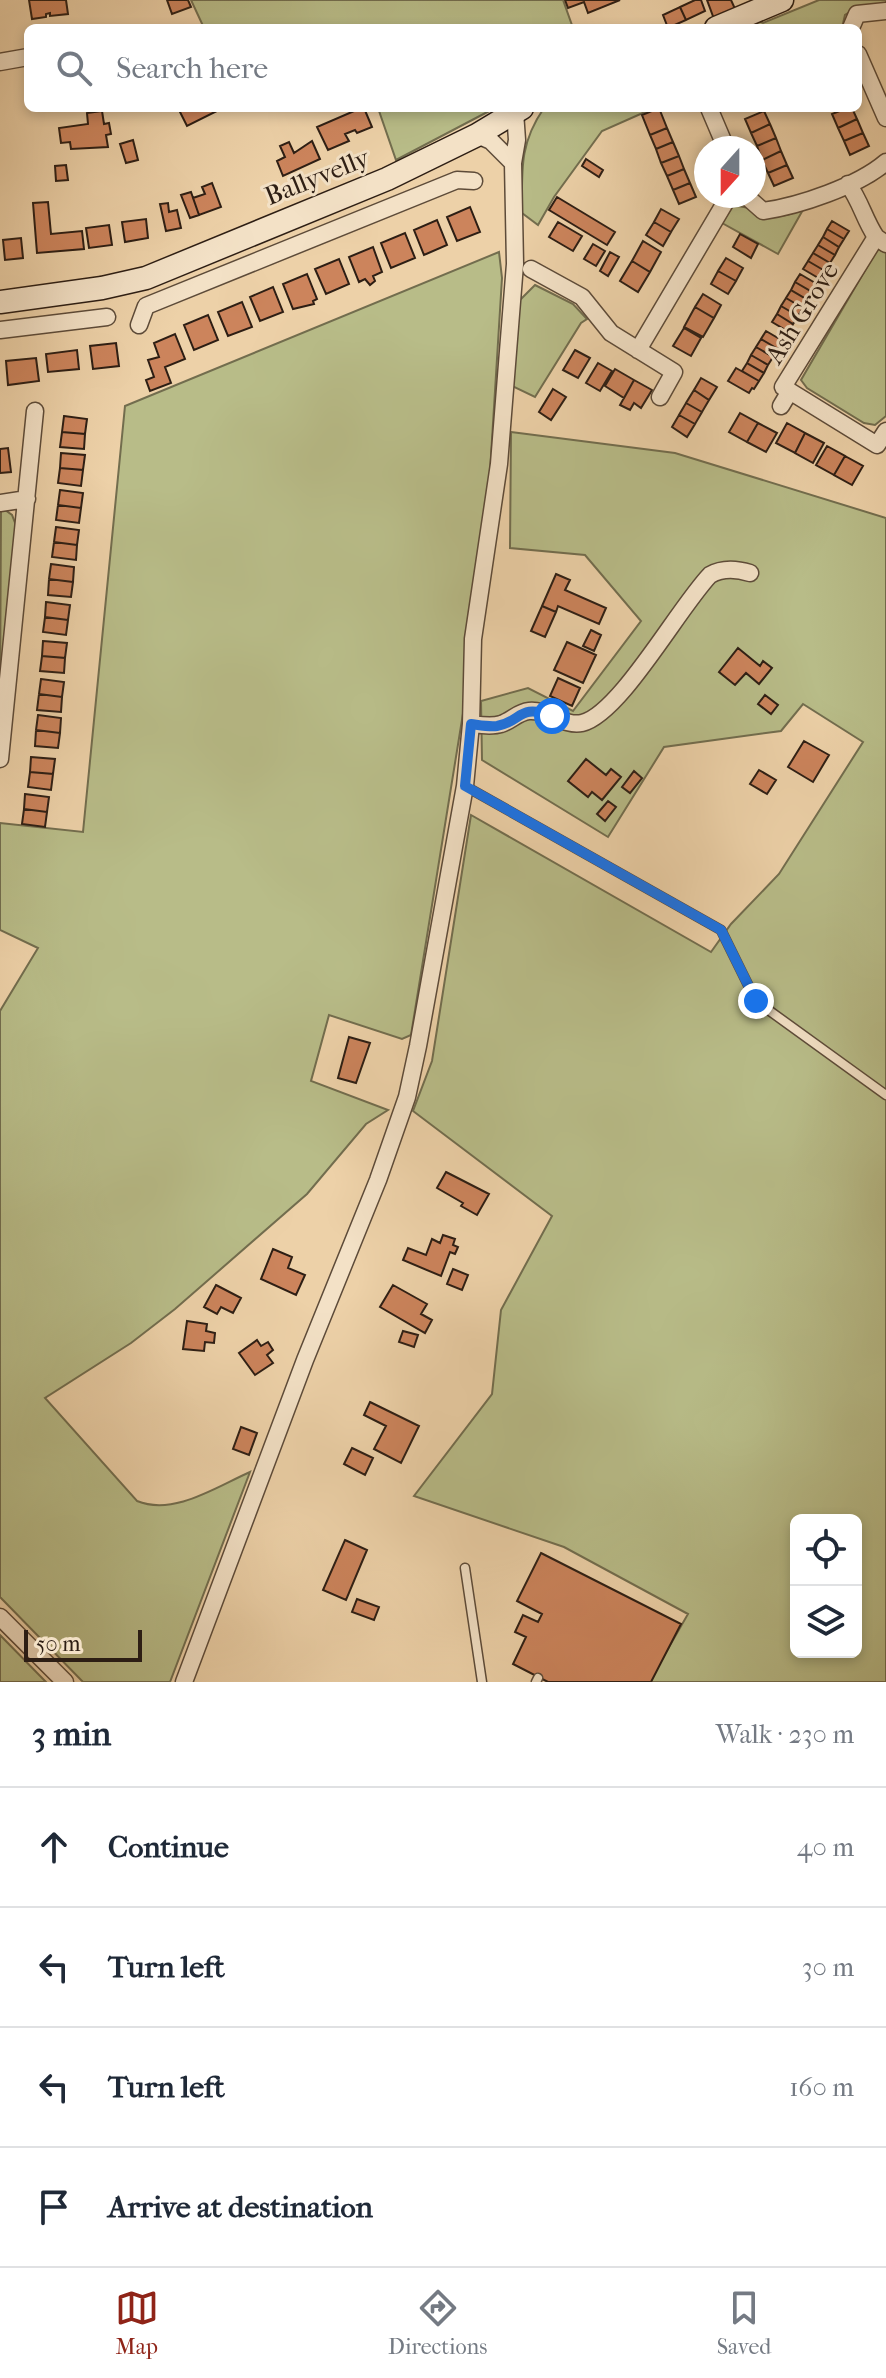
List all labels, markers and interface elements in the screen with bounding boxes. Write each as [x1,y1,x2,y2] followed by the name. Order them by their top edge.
[24,24,862,112] search box
[52,46,96,90] icon: search
[116,51,268,86] text: Search here
[694,136,766,208] north arrow
[260,142,375,212] street label: Ballyvelly
[758,256,845,370] street label: Ash Grove
[534,698,570,734] route start
[738,983,774,1019] route end
[790,1514,862,1658] map controls
[790,1514,862,1586] button: locate
[790,1586,862,1658] button: layers
[24,1626,142,1662] scale bar
[36,1631,81,1657] text: 50 m
[32,1714,111,1754] text: 3 min
[716,1719,854,1750] text: Walk · 230 m
[32,1825,76,1869] icon: ahead
[108,1830,229,1865] text: Continue
[797,1832,854,1863] text: 40 m
[32,1945,76,1989] icon: left
[108,1950,225,1985] text: Turn left
[802,1952,854,1983] text: 30 m
[32,2065,76,2109] icon: left
[108,2070,225,2105] text: Turn left
[789,2072,854,2103] text: 160 m
[32,2185,76,2229] icon: arrive
[108,2190,373,2225] text: Arrive at destination
[115,2286,159,2360] tab: Map
[388,2286,487,2360] tab: Directions
[717,2286,771,2360] tab: Saved

